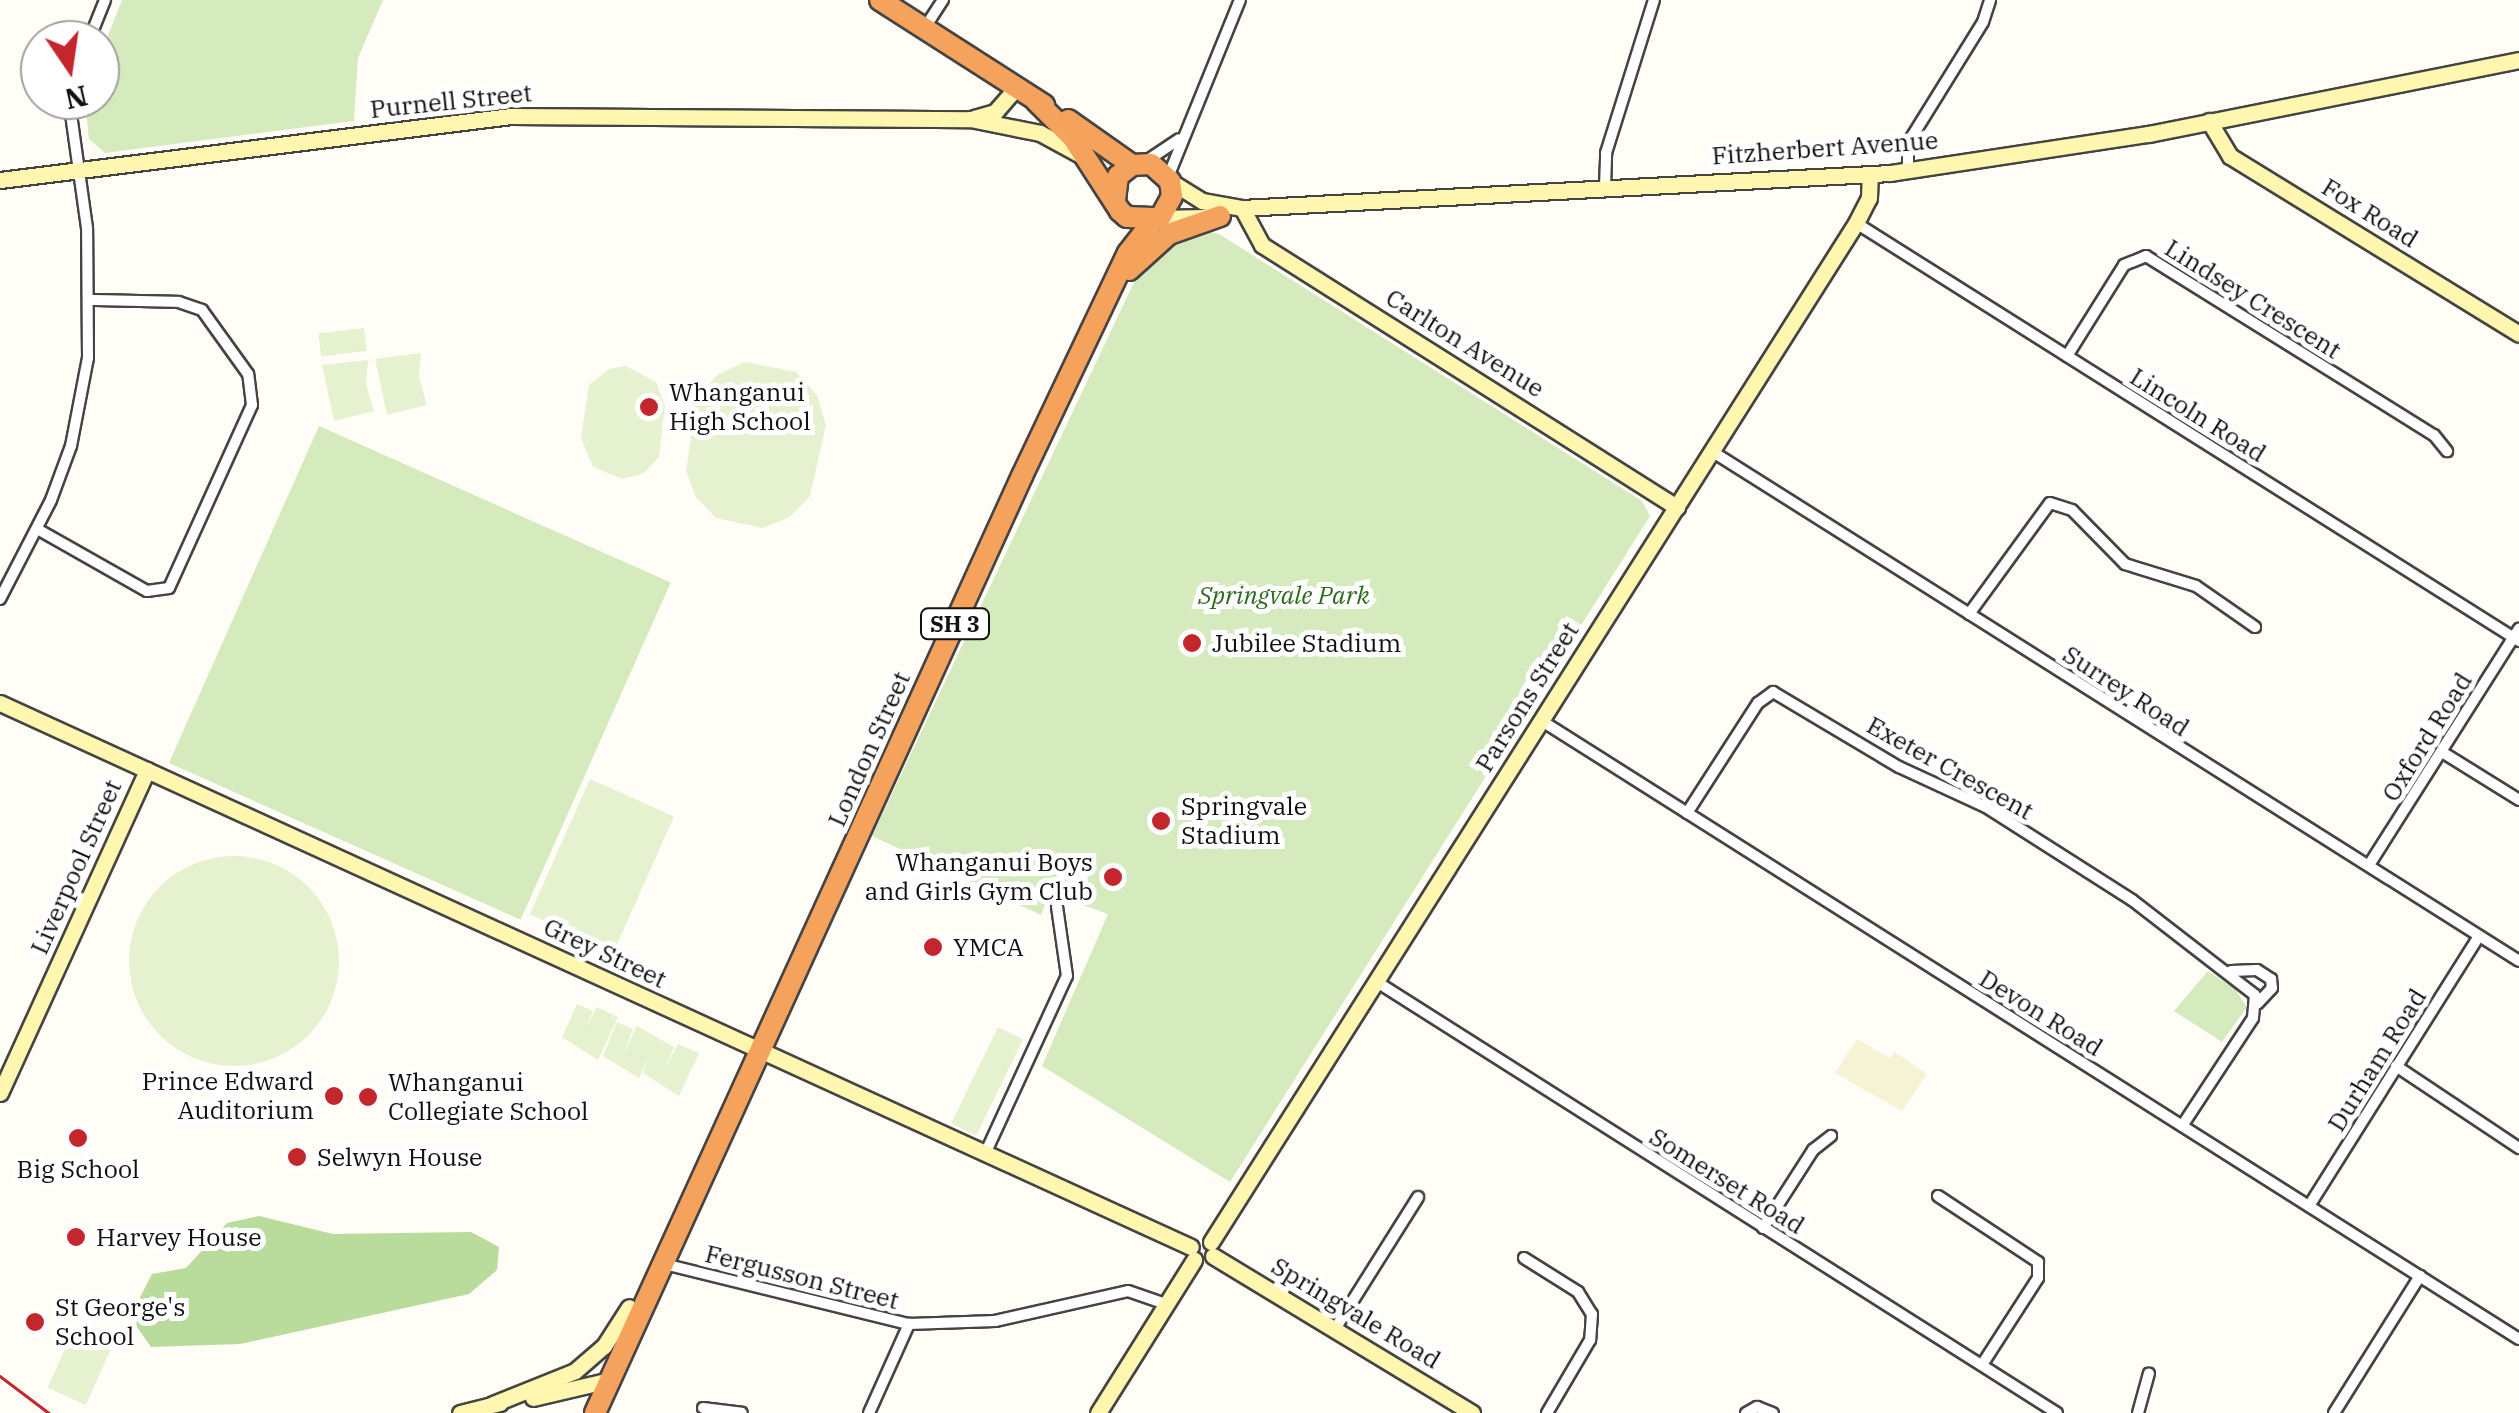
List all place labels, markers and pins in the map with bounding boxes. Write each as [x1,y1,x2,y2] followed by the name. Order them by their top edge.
[669,378,811,437] place label: Whanganui High School
[638,396,660,418] marker: Whanganui High School
[1212,628,1401,658] place label: Jubilee Stadium
[1181,632,1203,654] marker: Jubilee Stadium
[1181,792,1307,851] place label: Springvale Stadium
[1150,810,1172,832] marker: Springvale Stadium
[865,848,1093,907] place label: Whanganui Boys and Girls Gym Club
[1102,866,1124,888] marker: Whanganui Boys and Girls Gym Club
[953,932,1024,962] place label: YMCA
[922,936,944,958] marker: YMCA
[142,1067,314,1126] place label: Prince Edward Auditorium
[388,1068,589,1127] place label: Whanganui Collegiate School
[323,1085,345,1107] marker: Prince Edward Auditorium
[357,1086,379,1108] marker: Whanganui Collegiate School
[67,1127,89,1149] marker: Big School
[317,1142,482,1172] place label: Selwyn House
[286,1146,308,1168] marker: Selwyn House
[16,1154,140,1184] place label: Big School
[96,1222,262,1252] place label: Harvey House
[65,1226,87,1248] marker: Harvey House
[55,1293,185,1352] place label: St George's School
[24,1311,46,1333] marker: St George's School

